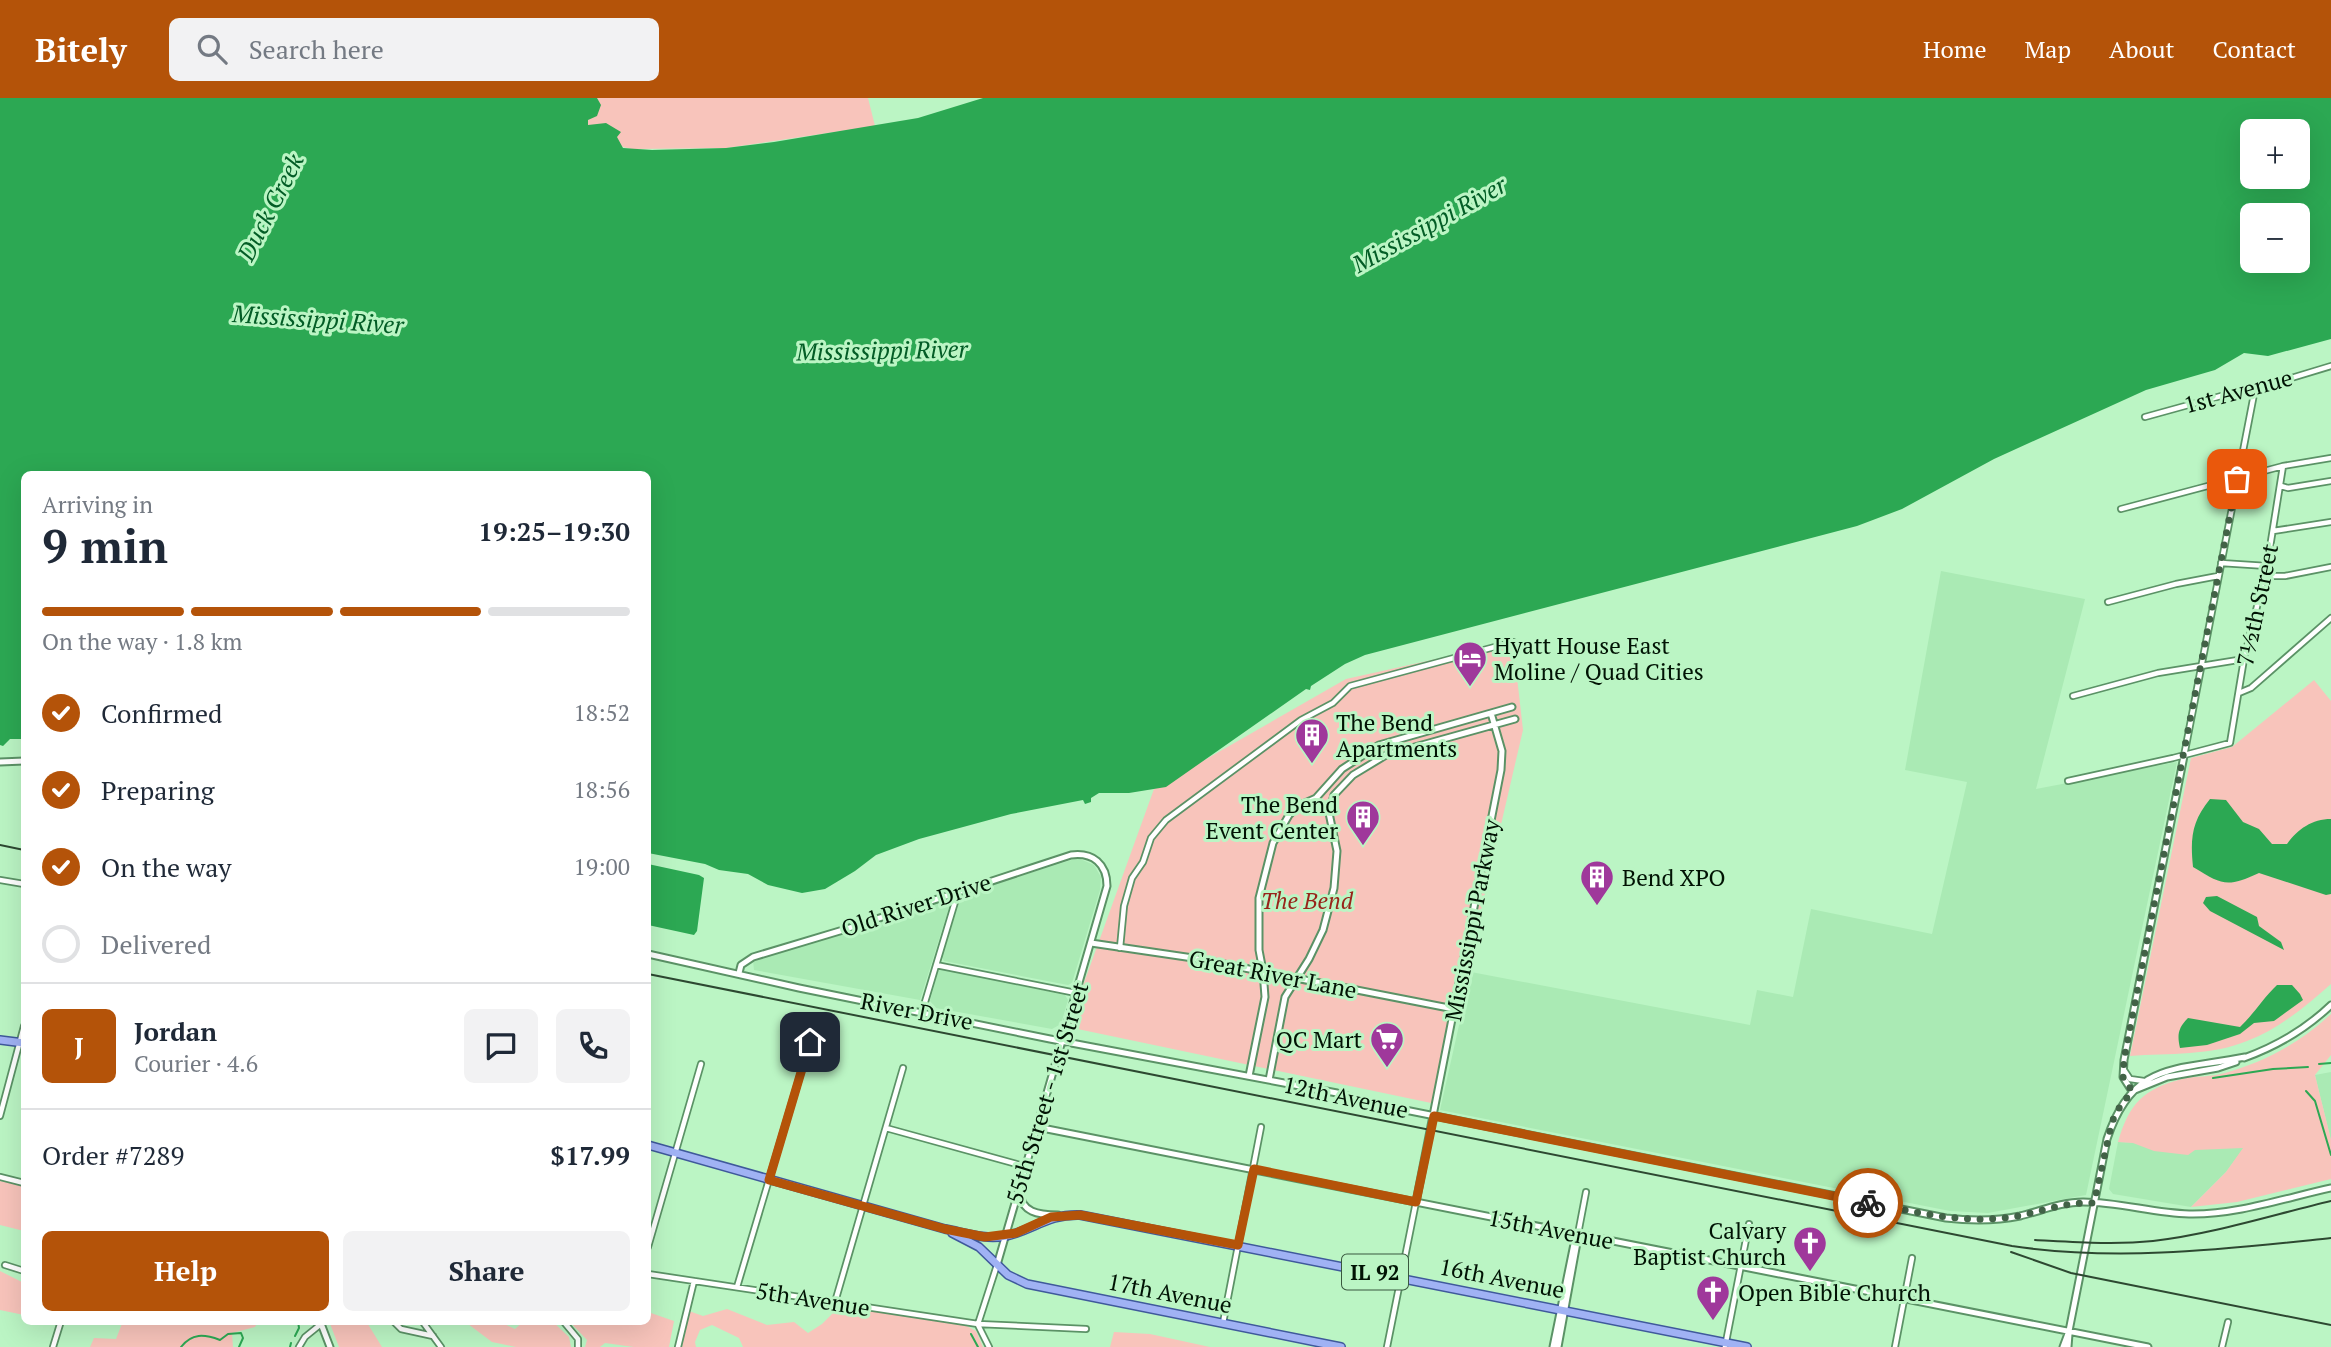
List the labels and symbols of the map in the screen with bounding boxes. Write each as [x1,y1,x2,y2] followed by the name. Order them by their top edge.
[229,148,311,267] water label: Duck Creek
[1345,168,1513,280] water label: Mississippi River
[230,297,406,341] water label: Mississippi River
[795,332,970,368] water label: Mississippi River
[2180,362,2296,420] street label: 1st Avenue
[2207,449,2267,509] pin
[2229,541,2285,669] street label: 7½th Street
[1494,630,1704,687] place label: Hyatt House East Moline / Quad Cities
[1451,639,1489,688] hotel icon: Hyatt House East Moline / Quad Cities
[1336,707,1457,764] place label: The Bend Apartments
[1293,716,1331,765] building icon: The Bend Apartments
[1206,789,1338,846] place label: The Bend Event Center
[1344,798,1382,847] building icon: The Bend Event Center
[1437,816,1507,1024] street label: Mississippi Parkway
[1578,858,1616,907] building icon: Bend XPO
[1622,862,1726,893] place label: Bend XPO
[837,866,995,944] street label: Old River Drive
[1261,885,1354,916] park label: The Bend
[1186,943,1360,1005] street label: Great River Lane
[999,978,1096,1208] street label: 55th Street - 1st Street
[858,985,976,1037] street label: River Drive
[780,1012,840,1072] pin
[1368,1020,1406,1069] supermarket icon: QC Mart
[1276,1024,1362,1055] place label: QC Mart
[1281,1069,1411,1125] street label: 12th Avenue
[1833,1168,1903,1238] courier
[1486,1202,1616,1256] street label: 15th Avenue
[1633,1215,1786,1272] place label: Calvary Baptist Church
[1791,1224,1829,1273] church icon: Calvary Baptist Church
[1437,1251,1567,1305] street label: 16th Avenue
[1342,1254,1408,1290] road number: IL 92
[1105,1266,1235,1320] street label: 17th Avenue
[1694,1273,1732,1322] church icon: Open Bible Church
[754,1275,872,1323] street label: 5th Avenue
[1738,1277,1932,1308] place label: Open Bible Church

